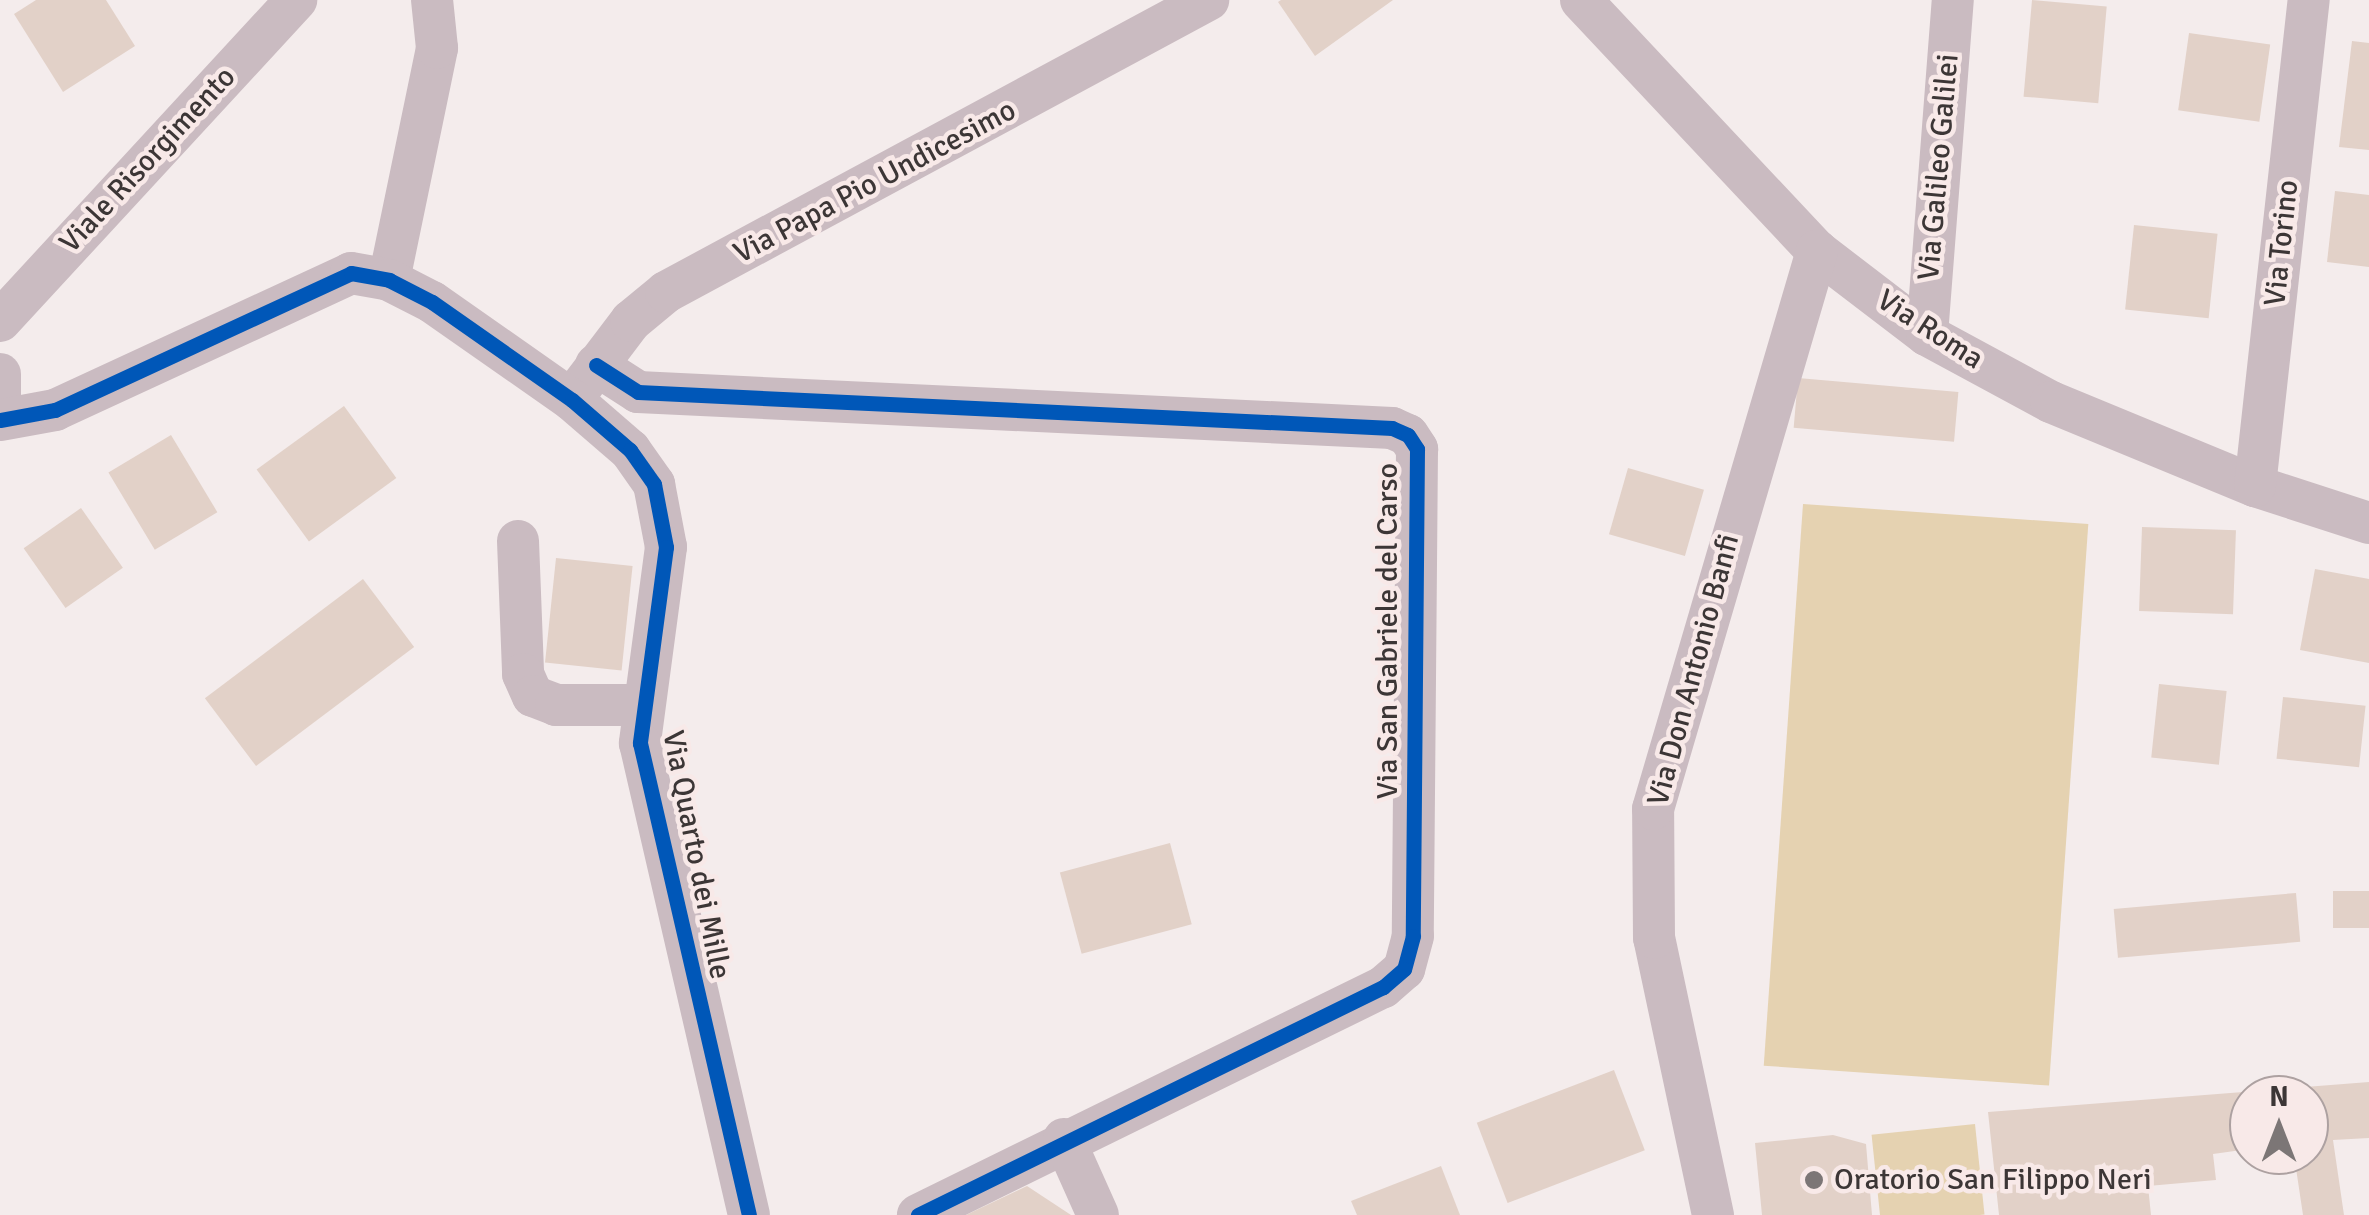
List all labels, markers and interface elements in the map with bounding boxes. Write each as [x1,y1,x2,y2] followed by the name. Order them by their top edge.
[1911,52,1967,282] street label: Via Galileo Galilei
[53,59,243,261] street label: Viale Risorgimento
[728,92,1022,272] street label: Via Papa Pio Undicesimo
[2257,178,2307,308] street label: Via Torino
[1870,282,1990,378] street label: Via Roma
[1370,463,1406,799] street label: Via San Gabriele del Carso
[1640,530,1748,810] street label: Via Don Antonio Banfi
[654,728,738,982] street label: Via Quarto dei Mille
[2229,1075,2329,1175] north arrow
[2269,1080,2289,1114] text: N
[1834,1162,2152,1198] place label: Oratorio San Filippo Neri
[1803,1169,1825,1191] marker: Oratorio San Filippo Neri

